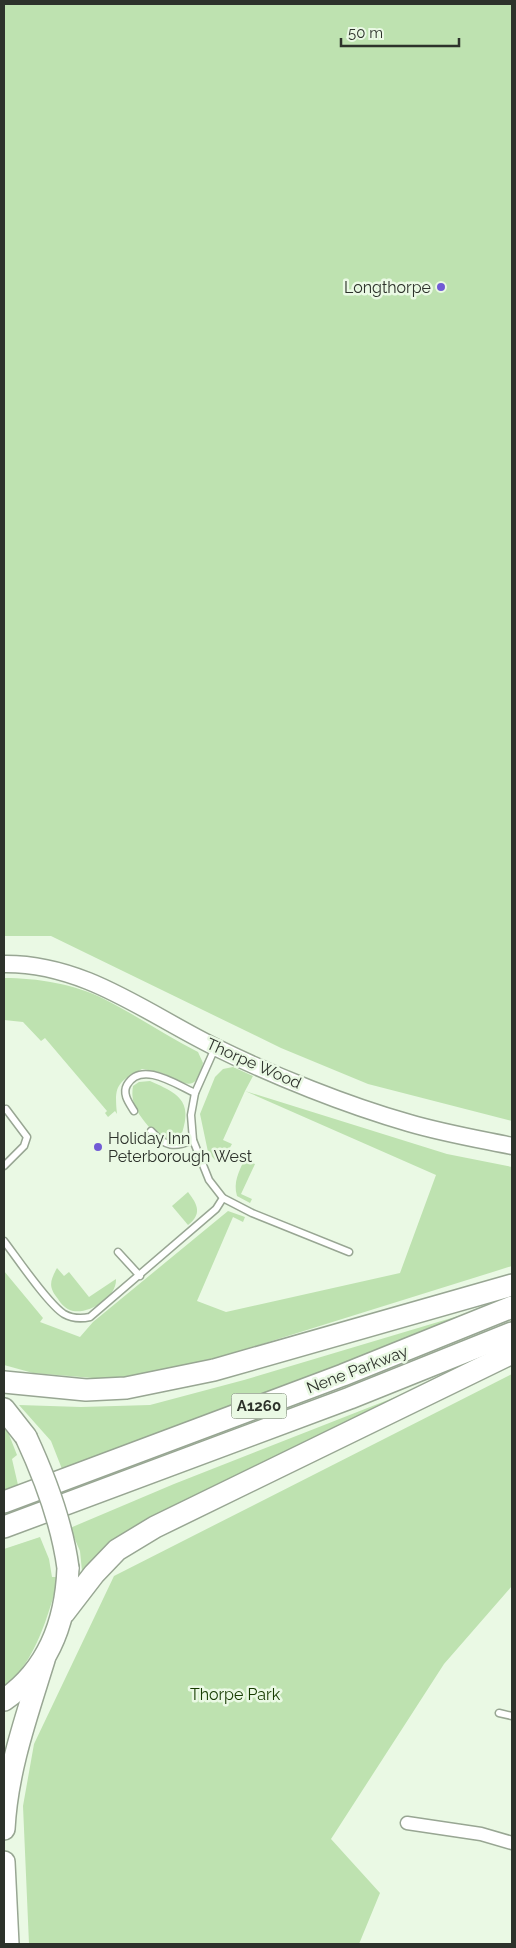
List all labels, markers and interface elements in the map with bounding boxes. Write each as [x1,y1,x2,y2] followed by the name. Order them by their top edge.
[341,15,458,47] scale bar
[348,24,383,42] text: 50 m
[344,278,431,297] place label: Longthorpe
[435,281,447,293] marker: Longthorpe
[203,1034,304,1093] street label: Thorpe Wood
[108,1129,253,1166] place label: Holiday Inn Peterborough West
[92,1141,104,1153] marker: Holiday Inn Peterborough West
[304,1341,411,1398] street label: Nene Parkway
[232,1394,286,1418] road number: A1260
[190,1685,281,1704] park label: Thorpe Park

